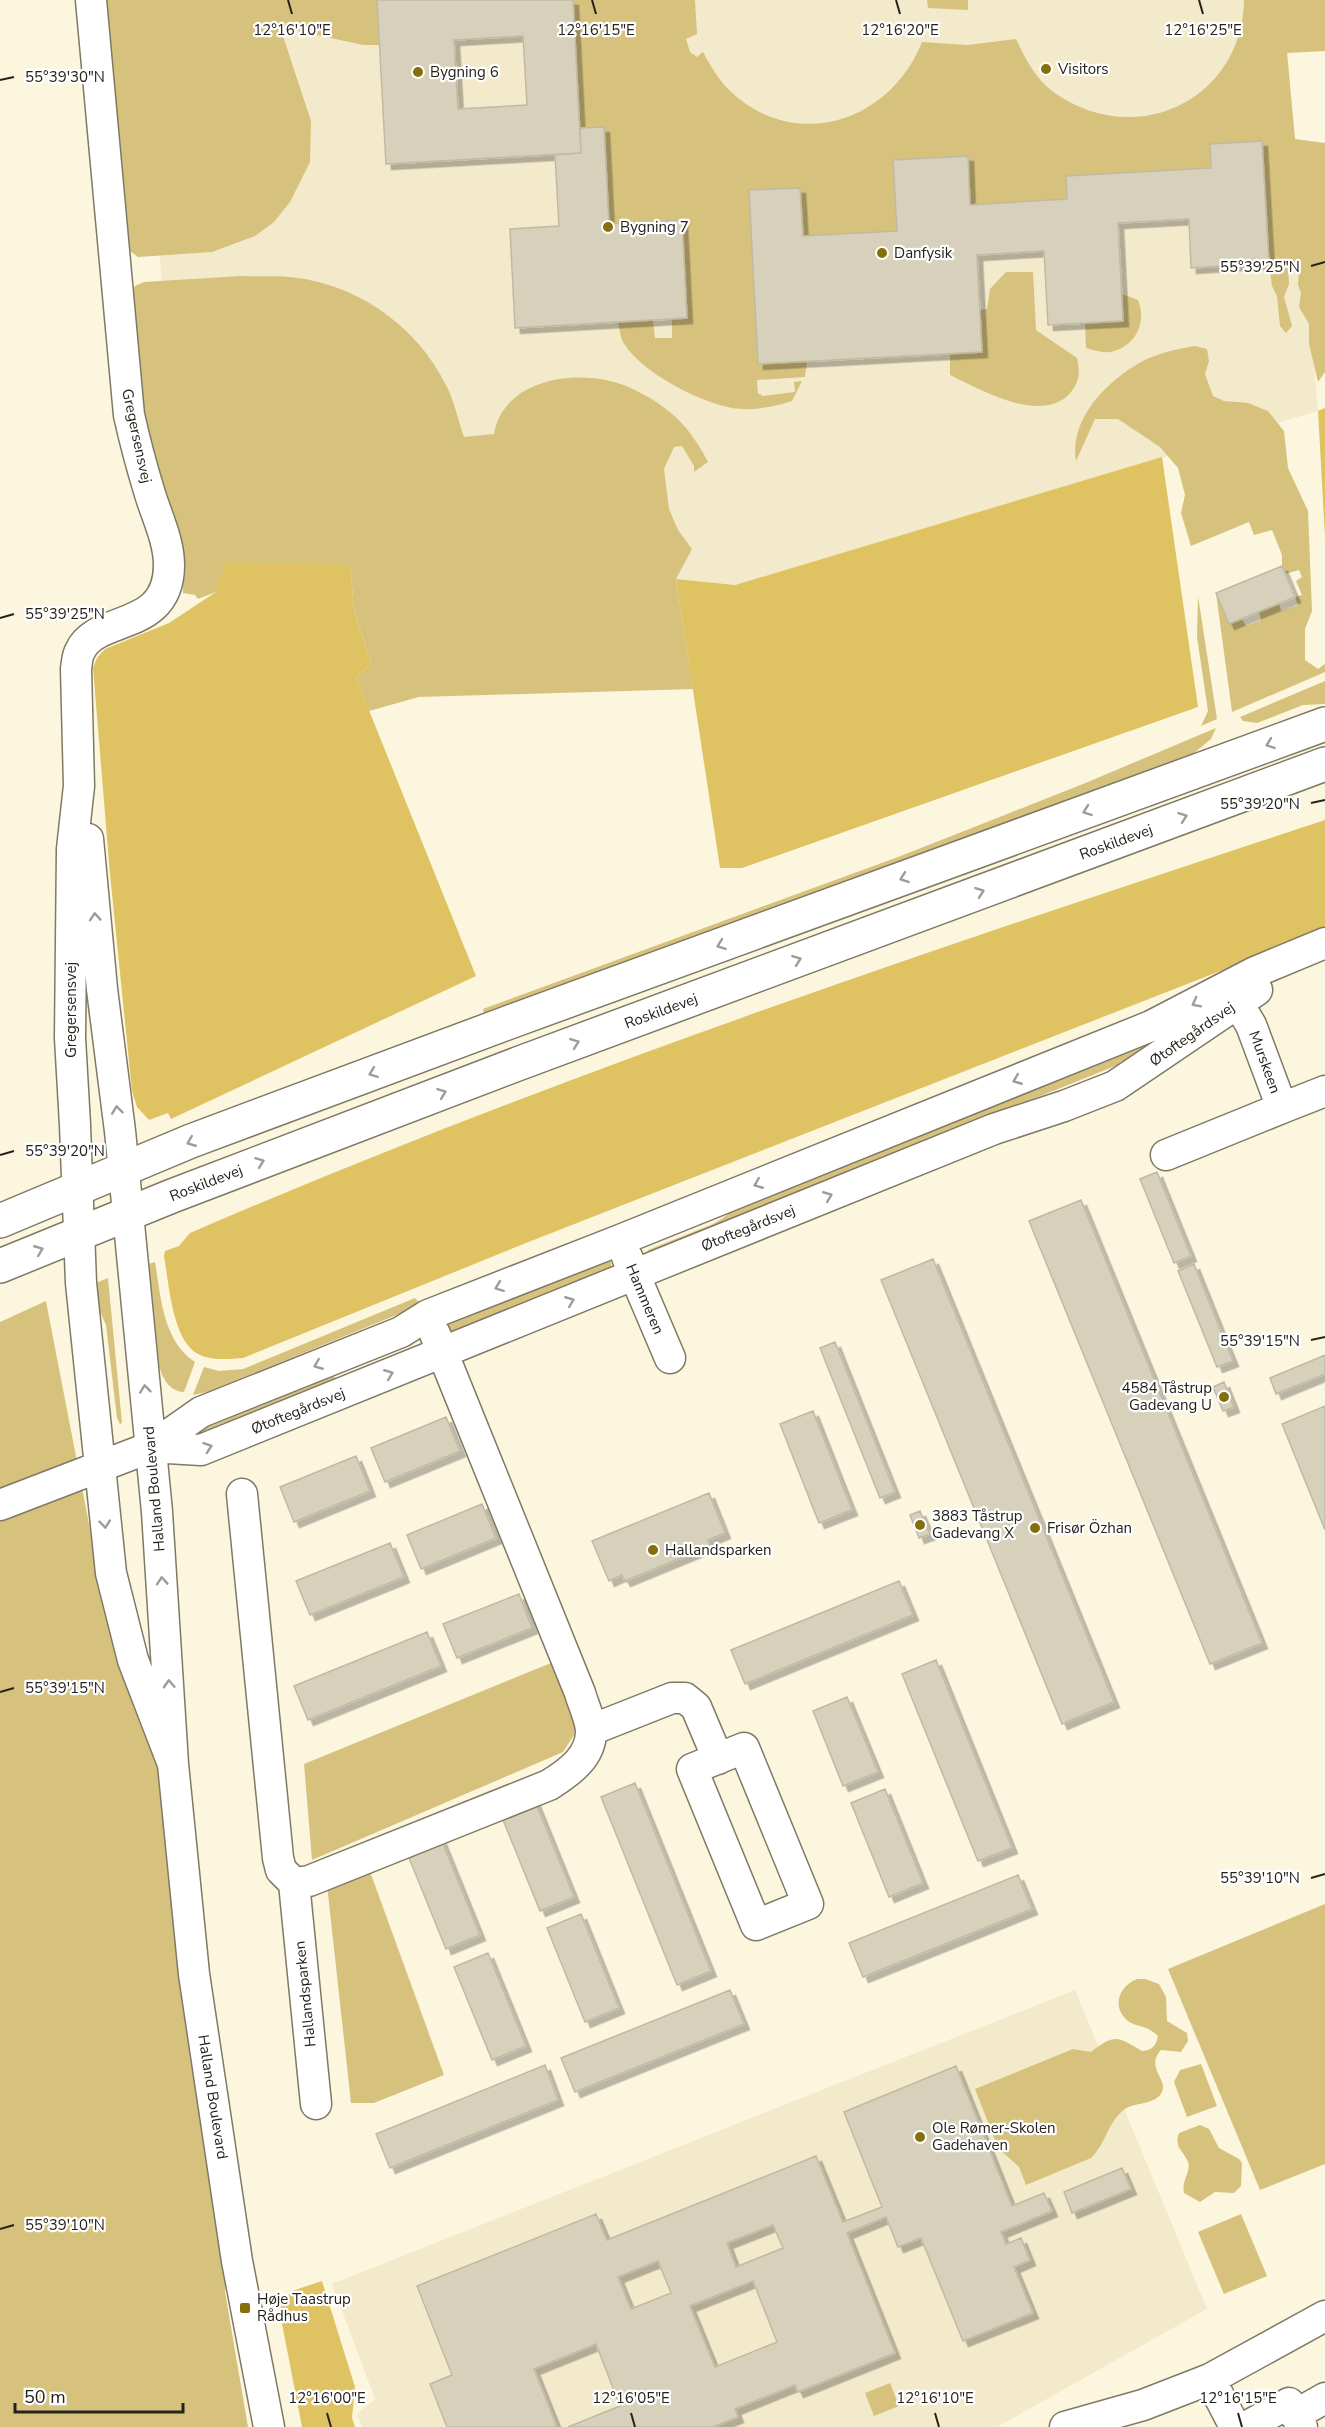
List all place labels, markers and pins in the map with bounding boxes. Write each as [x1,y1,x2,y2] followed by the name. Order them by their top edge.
[1057,59,1109,79] place label: Visitors
[430,62,499,82] place label: Bygning 6
[1039,62,1053,76] marker: Visitors
[411,65,425,79] marker: Bygning 6
[620,217,689,237] place label: Bygning 7
[601,220,615,234] marker: Bygning 7
[894,243,953,263] place label: Danfysik
[875,246,889,260] marker: Danfysik
[1121,1378,1212,1415] place label: 4584 Tåstrup Gadevang U
[1217,1390,1231,1404] marker: 4584 Tåstrup Gadevang U
[932,1506,1023,1543] place label: 3883 Tåstrup Gadevang X
[913,1518,927,1532] marker: 3883 Tåstrup Gadevang X
[1047,1518,1132,1538] place label: Frisør Özhan
[1028,1521,1042,1535] marker: Frisør Özhan
[665,1540,772,1560] place label: Hallandsparken
[646,1543,660,1557] marker: Hallandsparken
[932,2118,1056,2155] place label: Ole Rømer-Skolen Gadehaven
[913,2130,927,2144] marker: Ole Rømer-Skolen Gadehaven
[257,2289,351,2326] place label: Høje Taastrup Rådhus
[238,2301,252,2315] marker: Høje Taastrup Rådhus

